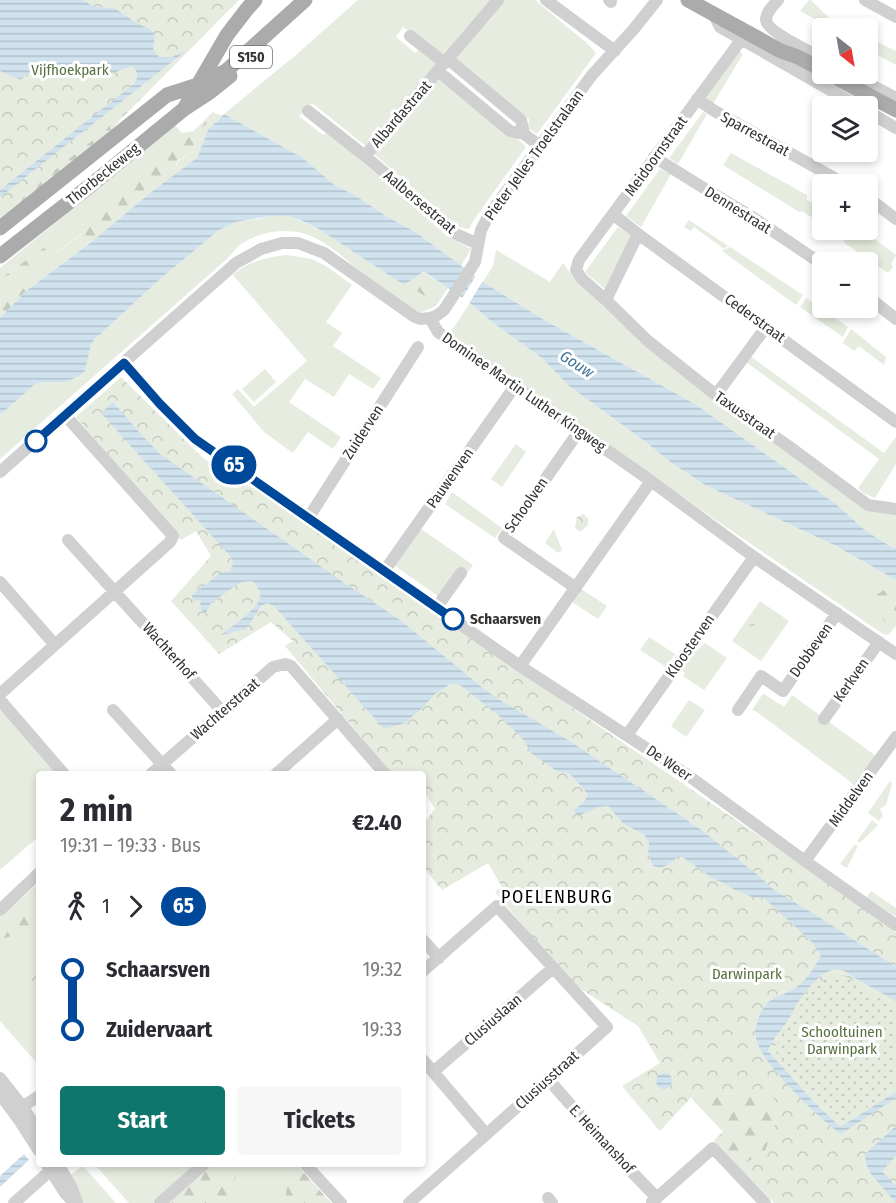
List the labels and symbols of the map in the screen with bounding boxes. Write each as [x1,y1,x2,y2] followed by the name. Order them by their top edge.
[812,18,878,84] north arrow
[230,46,272,68] road number: S150
[31,61,109,79] park label: Vijfhoekpark
[367,77,435,151] street label: Albardastraat
[481,86,587,224] street label: Pieter Jelles Troelstralaan
[718,108,793,160] street label: Sparrestraat
[621,112,691,199] street label: Meidoornstraat
[63,139,143,209] street label: Thorbeckeweg
[380,167,460,238] street label: Aalbersestraat
[701,183,775,238] street label: Dennestraat
[721,290,789,346] street label: Cederstraat
[439,328,609,456] street label: Dominee Martin Luther Kingweg
[557,346,598,382] water label: Gouw
[711,388,779,442] street label: Taxusstraat
[339,402,387,462] street label: Zuiderven
[25,430,47,452] unlabelled marker
[423,444,477,512] street label: Pauwenven
[207,446,261,484] line badge: 65
[500,474,552,536] street label: Schoolven
[442,608,464,630] marker: Schaarsven
[470,610,541,628] place label: Schaarsven
[662,611,718,681] street label: Kloosterven
[139,619,200,684] street label: Wachterhof
[786,620,836,680] street label: Dobbeven
[829,655,873,705] street label: Kerkven
[187,674,263,744] street label: Wachterstraat
[643,741,696,785] street label: De Weer
[825,768,877,830] street label: Middelven
[501,886,613,908] district label: POELENBURG
[712,965,782,983] park label: Darwinpark
[461,990,525,1050] street label: Clusiuslaan
[801,1023,883,1058] park label: Schooltuinen Darwinpark
[512,1047,583,1113] street label: Clusiusstraat
[566,1101,639,1178] street label: E. Heimanshof

